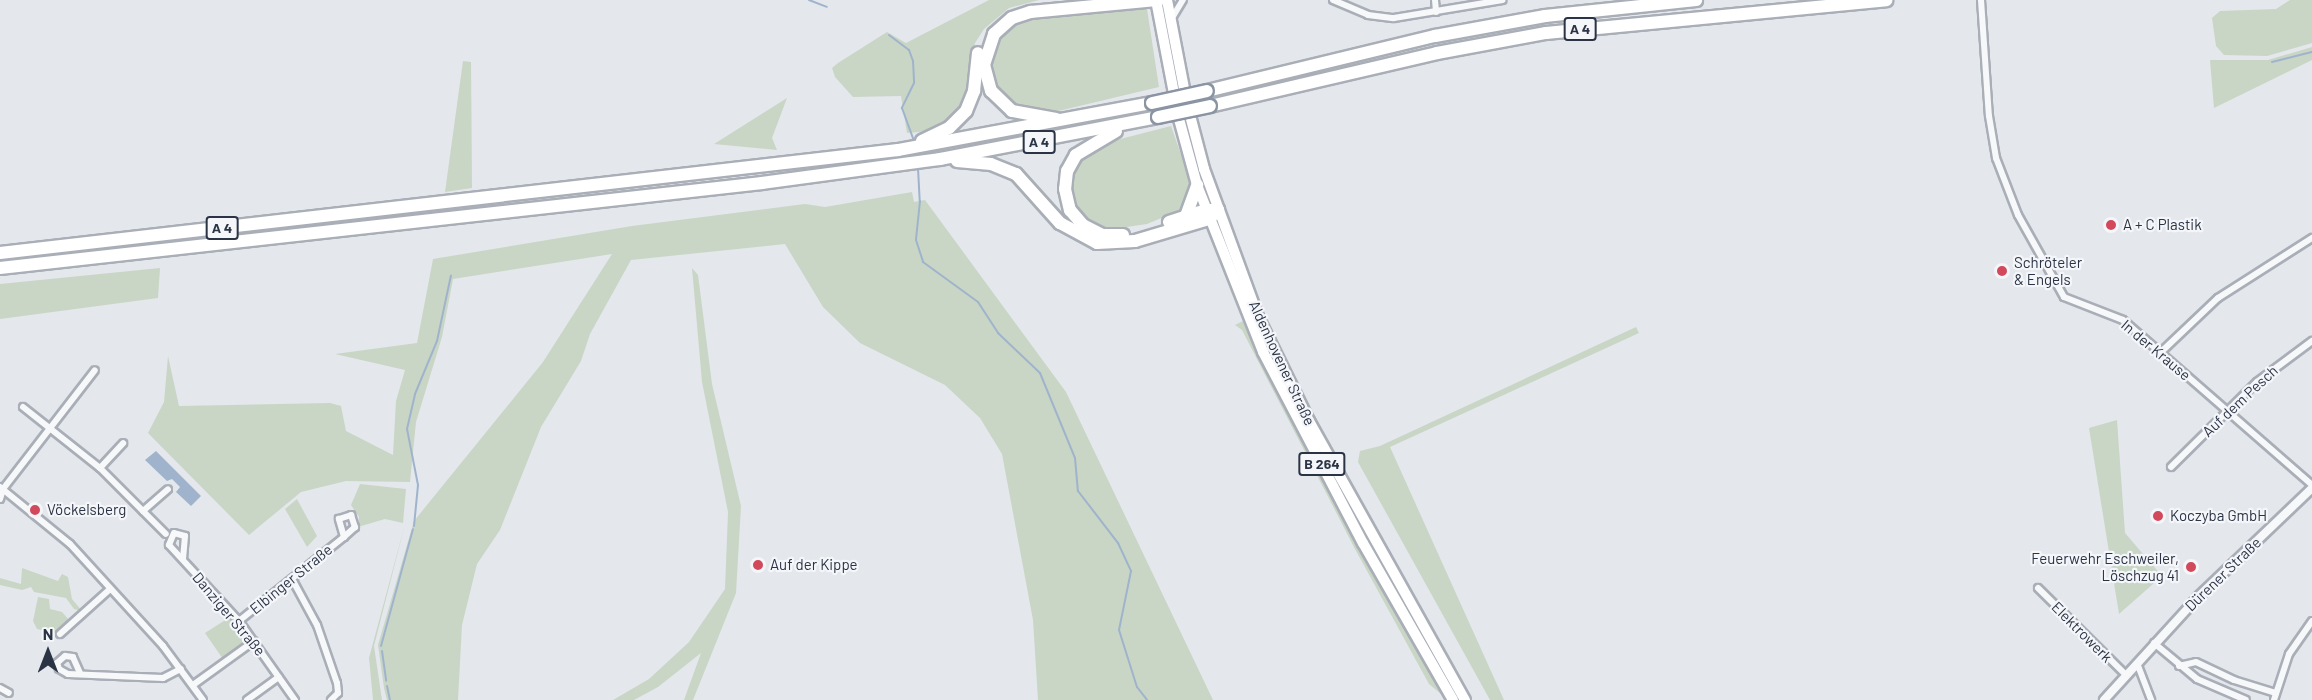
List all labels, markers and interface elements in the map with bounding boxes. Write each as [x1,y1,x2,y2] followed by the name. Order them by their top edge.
[1564,18,1596,40] road number: A 4
[1022,131,1056,153] road number: A 4
[2123,216,2202,234] place label: A + C Plastik
[206,217,238,239] road number: A 4
[2104,218,2118,232] marker: A + C Plastik
[2014,253,2082,288] place label: Schröteler & Engels
[1995,264,2009,278] marker: Schröteler & Engels
[1245,298,1319,428] street label: Aldenhovener Straße
[2118,316,2194,384] street label: In der Krause
[2199,361,2281,441] street label: Auf dem Pesch
[1298,453,1346,475] road number: B 264
[47,501,126,519] place label: Vöckelsberg
[28,503,42,517] marker: Vöckelsberg
[2170,507,2267,525] place label: Koczyba GmbH
[2151,509,2165,523] marker: Koczyba GmbH
[2181,533,2265,615] street label: Dürener Straße
[246,540,336,618] street label: Elbinger Straße
[2031,549,2179,584] place label: Feuerwehr Eschweiler, Löschzug 41
[770,556,858,574] place label: Auf der Kippe
[751,558,765,572] marker: Auf der Kippe
[2184,560,2198,574] marker: Feuerwehr Eschweiler, Löschzug 41
[189,569,269,659] street label: Danziger Straße
[2048,598,2116,666] street label: Elektrowerk
[18,622,78,682] north arrow
[43,624,53,643] text: N

